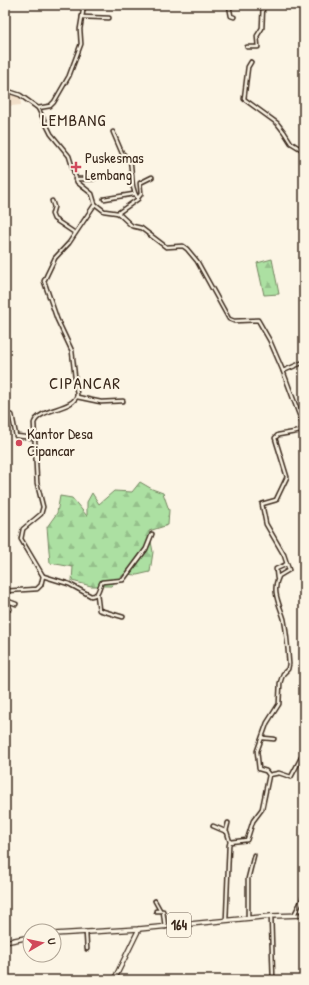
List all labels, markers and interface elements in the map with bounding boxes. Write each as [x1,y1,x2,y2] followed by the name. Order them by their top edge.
[41,108,107,131] district label: LEMBANG
[85,147,144,185] place label: Puskesmas Lembang
[70,161,82,173] marker: Puskesmas Lembang
[49,371,121,394] district label: CIPANCAR
[27,423,93,461] place label: Kantor Desa Cipancar
[14,438,24,448] marker: Kantor Desa Cipancar
[167,913,191,937] road number: 164
[22,923,62,963] north arrow
[44,937,59,946] text: U

